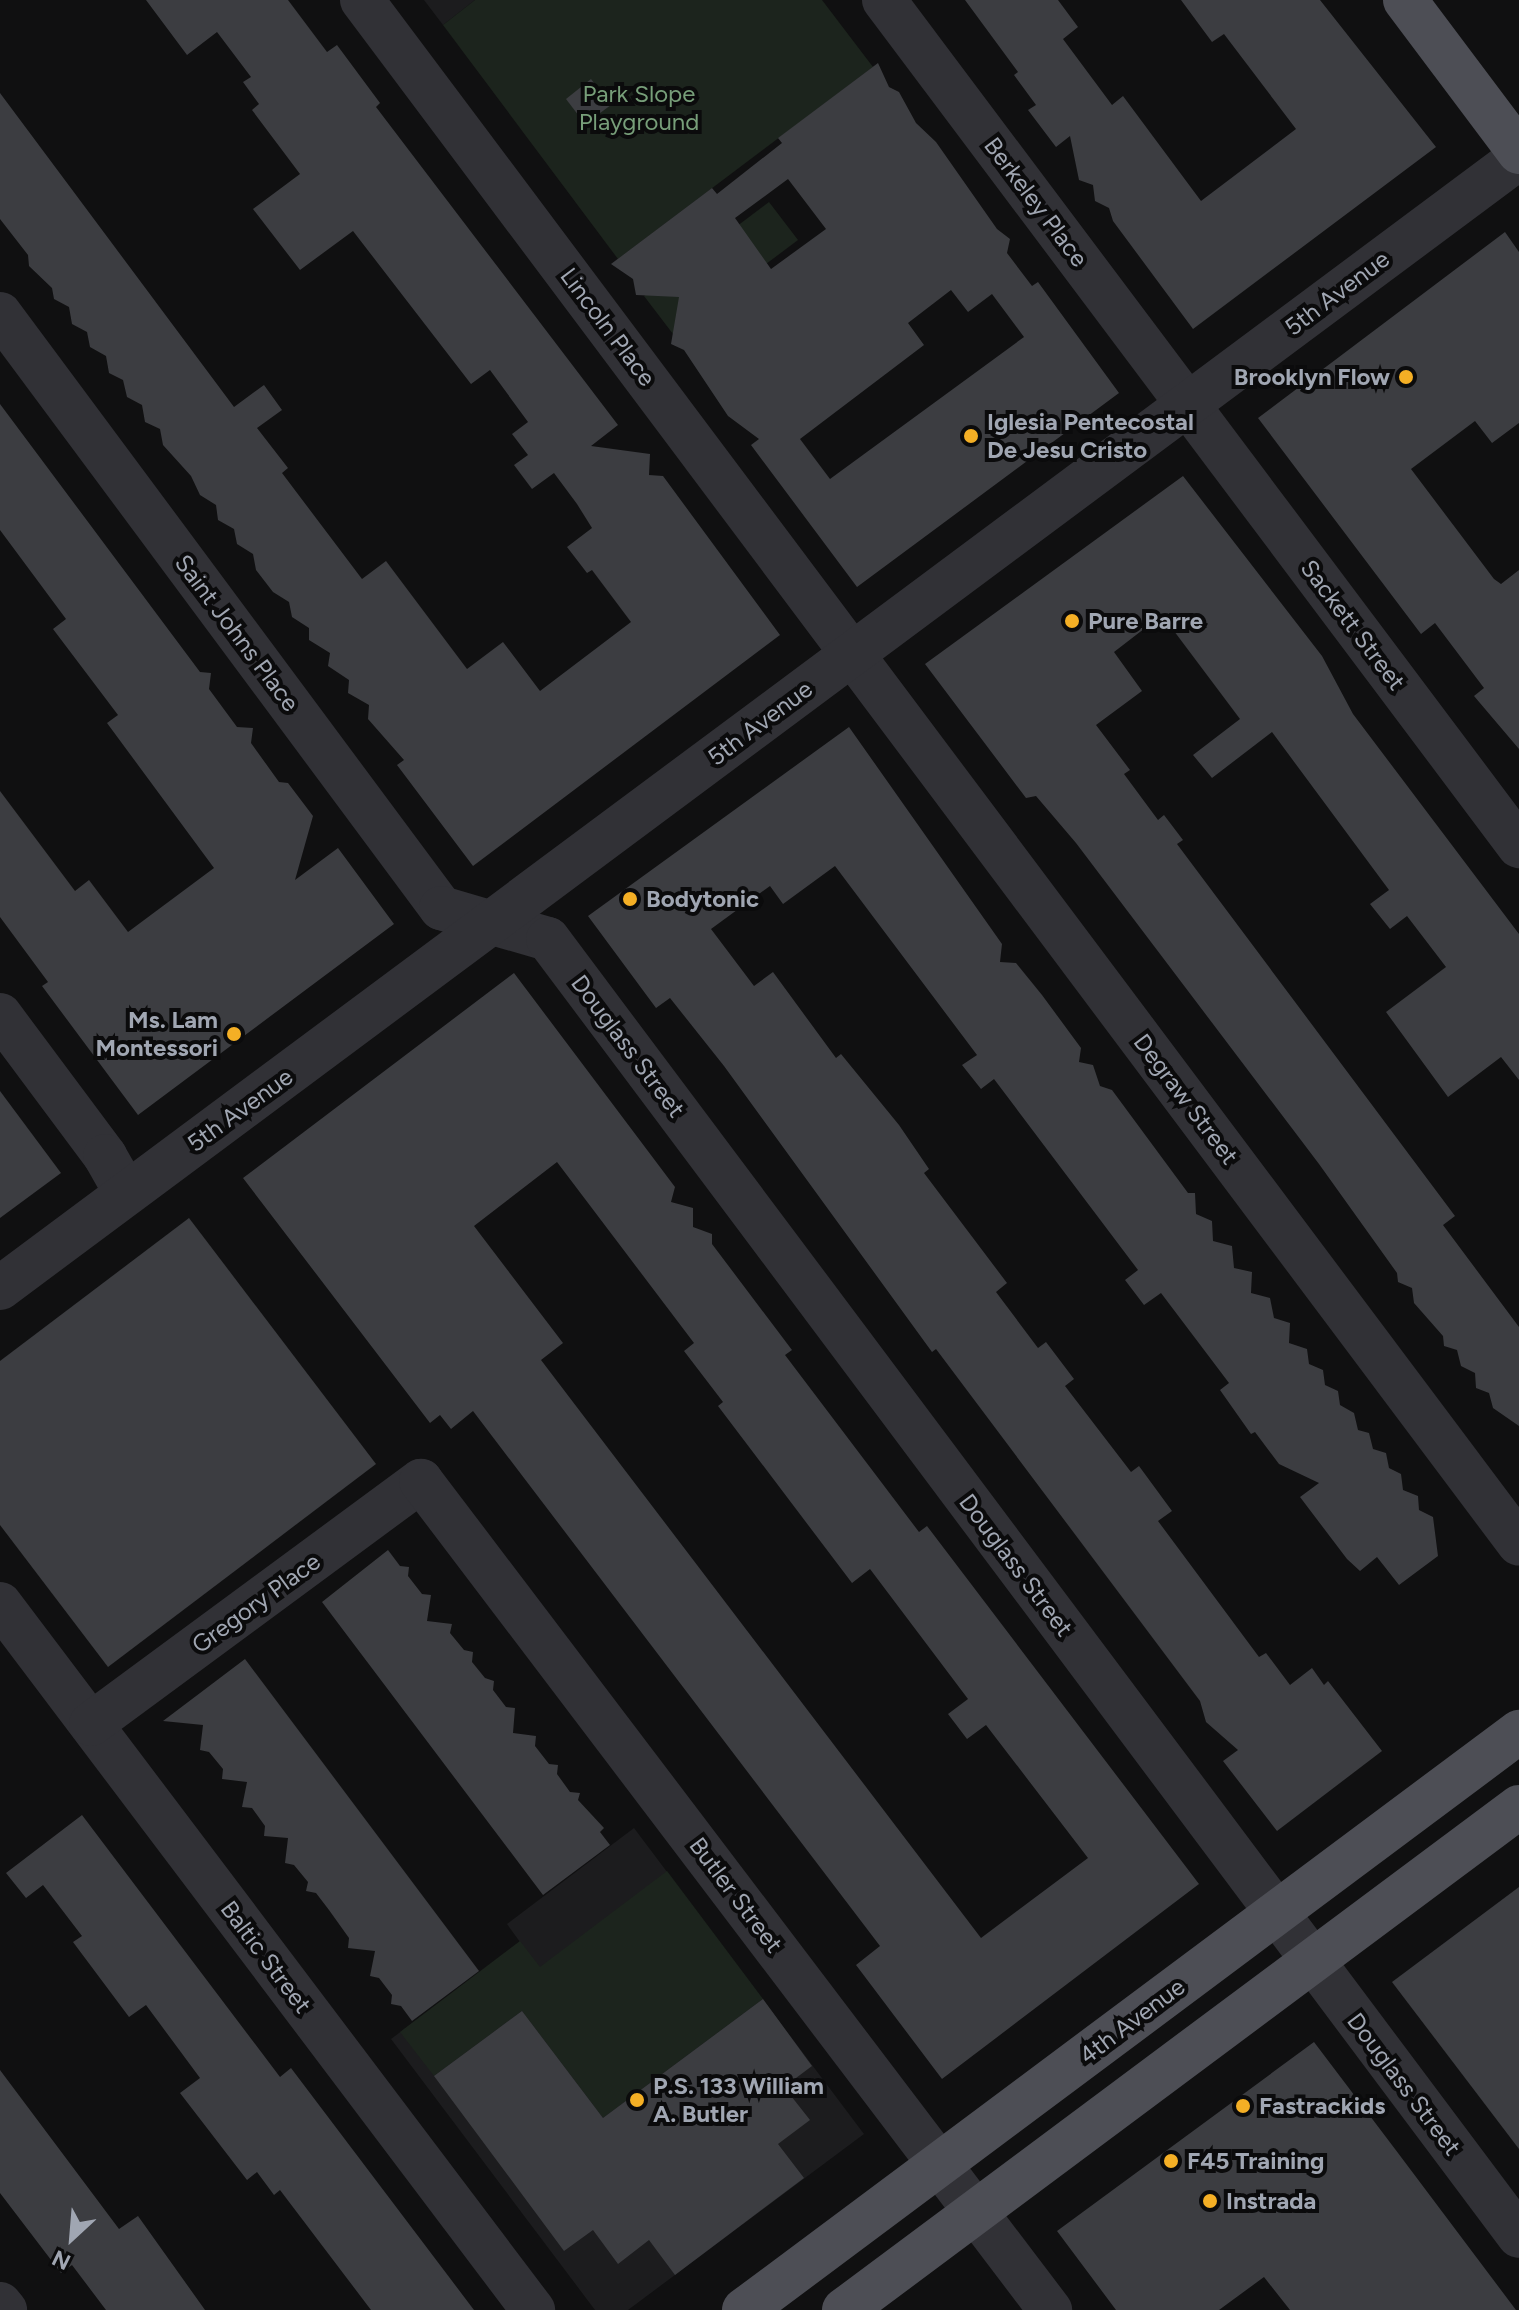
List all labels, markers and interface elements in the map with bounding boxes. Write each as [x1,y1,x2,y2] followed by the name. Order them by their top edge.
[579,80,699,136] park label: Park Slope Playground
[978,132,1094,272] street label: Berkeley Place
[1279,244,1395,342] street label: 5th Avenue
[554,262,662,392] street label: Lincoln Place
[1234,363,1390,391] place label: Brooklyn Flow
[1397,368,1415,386] marker: Brooklyn Flow
[987,408,1194,464] place label: Iglesia Pentecostal De Jesu Cristo
[962,427,980,445] marker: Iglesia Pentecostal De Jesu Cristo
[169,549,305,717] street label: Saint Johns Place
[1295,554,1411,696] street label: Sackett Street
[1088,607,1203,635] place label: Pure Barre
[1063,612,1081,630] marker: Pure Barre
[702,674,818,772] street label: 5th Avenue
[646,885,759,913] place label: Bodytonic
[621,890,639,908] marker: Bodytonic
[565,969,691,1123] street label: Douglass Street
[95,1006,218,1062] place label: Ms. Lam Montessori
[225,1025,243,1043] marker: Ms. Lam Montessori
[1128,1028,1244,1170] street label: Degraw Street
[182,1062,298,1158] street label: 5th Avenue
[953,1488,1079,1642] street label: Douglass Street
[186,1547,326,1659] street label: Gregory Place
[683,1832,789,1958] street label: Butler Street
[214,1895,318,2019] street label: Baltic Street
[1074,1972,1190,2070] street label: 4th Avenue
[1341,2007,1467,2161] street label: Douglass Street
[653,2072,824,2128] place label: P.S. 133 William A. Butler
[628,2091,646,2109] marker: P.S. 133 William A. Butler
[1259,2092,1385,2120] place label: Fastrackids
[1234,2097,1252,2115] marker: Fastrackids
[1187,2147,1324,2175] place label: F45 Training
[1162,2152,1180,2170] marker: F45 Training
[1226,2187,1316,2215] place label: Instrada
[1201,2192,1219,2210] marker: Instrada
[32,2198,112,2278] north arrow
[48,2244,75,2276] text: N

